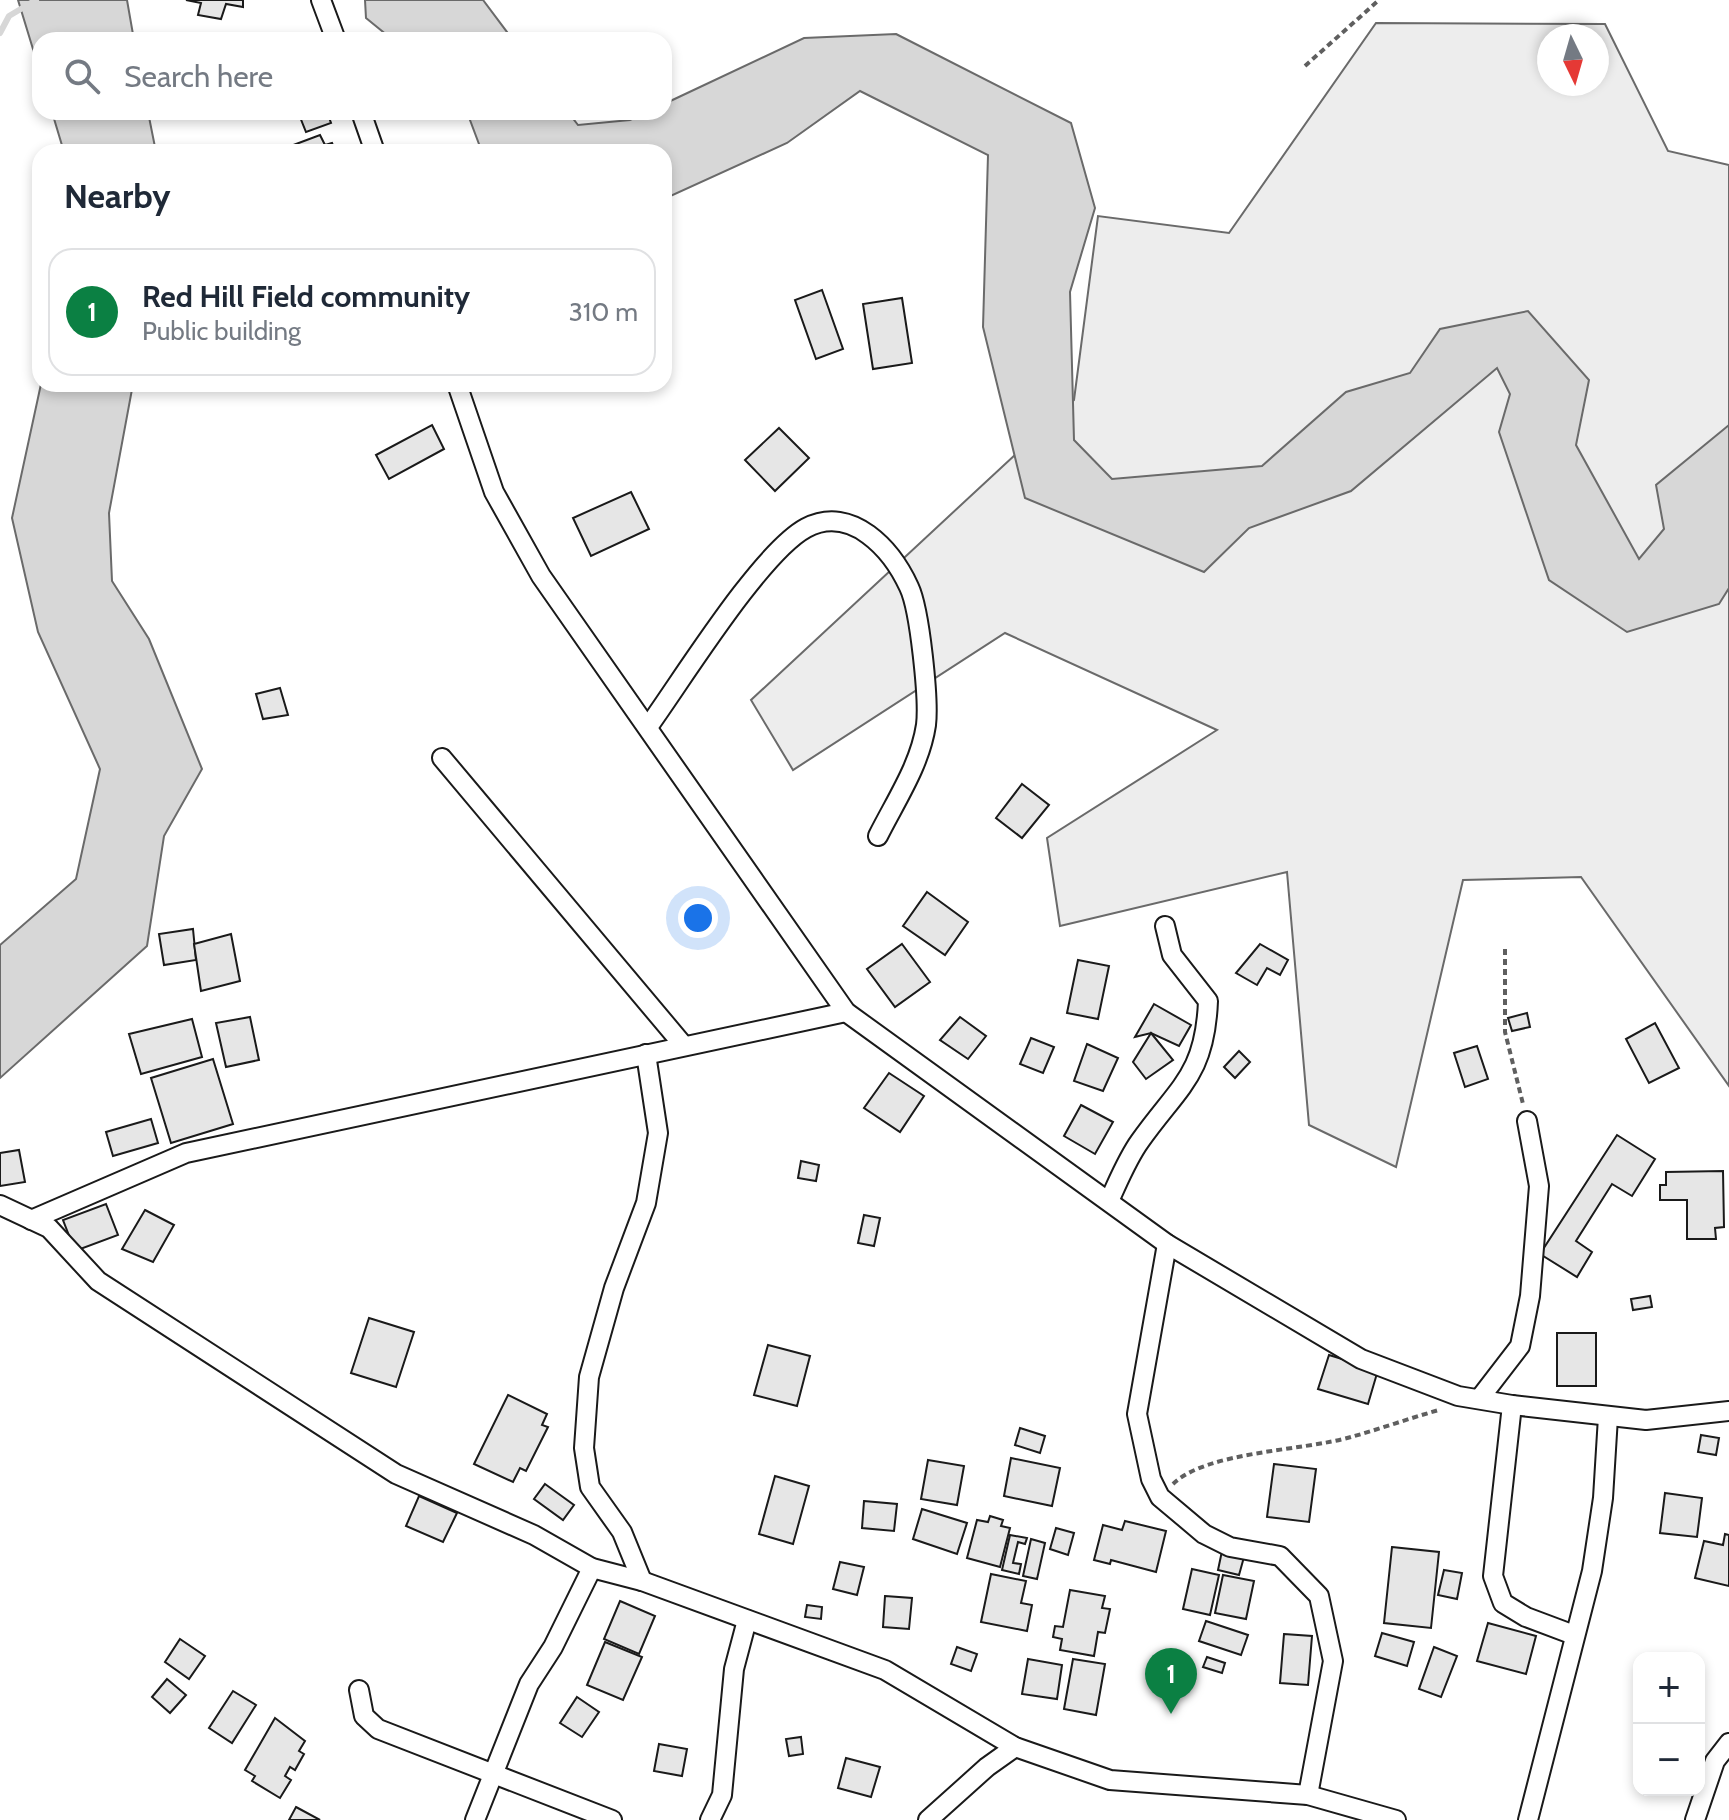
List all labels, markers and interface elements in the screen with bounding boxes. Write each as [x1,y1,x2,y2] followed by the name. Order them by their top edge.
[1537,24,1609,96] north arrow
[32,32,672,120] search box
[60,54,104,98] icon: search
[124,58,273,95] text: Search here
[64,175,171,217] text: Nearby
[142,278,470,315] text: Red Hill Field community
[87,296,97,328] text: 1
[569,296,638,328] text: 310 m
[142,315,301,347] text: Public building
[678,898,718,938] your location
[1145,1648,1197,1714] pin: 1
[1633,1652,1705,1796] map controls
[1633,1652,1705,1724] button: +
[1633,1724,1705,1796] button: −

